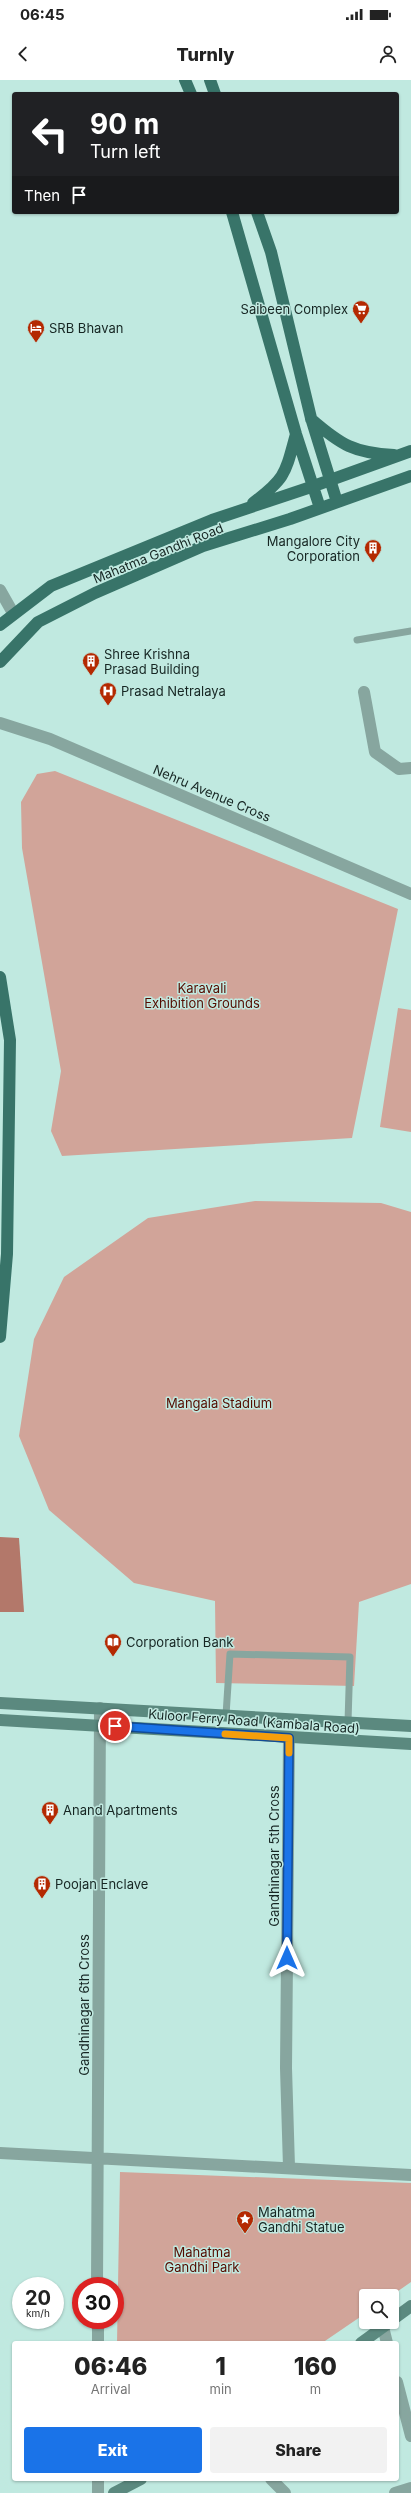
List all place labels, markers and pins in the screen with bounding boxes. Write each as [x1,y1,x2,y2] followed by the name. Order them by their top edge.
[351,299,371,324] supermarket icon: Saibeen Complex
[241,301,348,317] place label: Saibeen Complex
[26,318,46,343] hotel icon: SRB Bhavan
[49,320,123,336] place label: SRB Bhavan
[267,533,360,564] place label: Mangalore City Corporation
[363,538,383,563] building icon: Mangalore City Corporation
[104,646,200,677] place label: Shree Krishna Prasad Building
[81,651,101,676] building icon: Shree Krishna Prasad Building
[98,681,118,706] hospital icon: Prasad Netralaya
[121,683,226,699] place label: Prasad Netralaya
[103,1632,123,1657] library icon: Corporation Bank
[126,1634,234,1650] place label: Corporation Bank
[98,1709,132,1743] pin
[40,1800,60,1825] building icon: Anand Apartments
[63,1802,178,1818] place label: Anand Apartments
[32,1874,52,1899] building icon: Poojan Enclave
[55,1876,148,1892] place label: Poojan Enclave
[258,2204,345,2235] place label: Mahatma Gandhi Statue
[235,2209,255,2234] place icon: Mahatma Gandhi Statue

